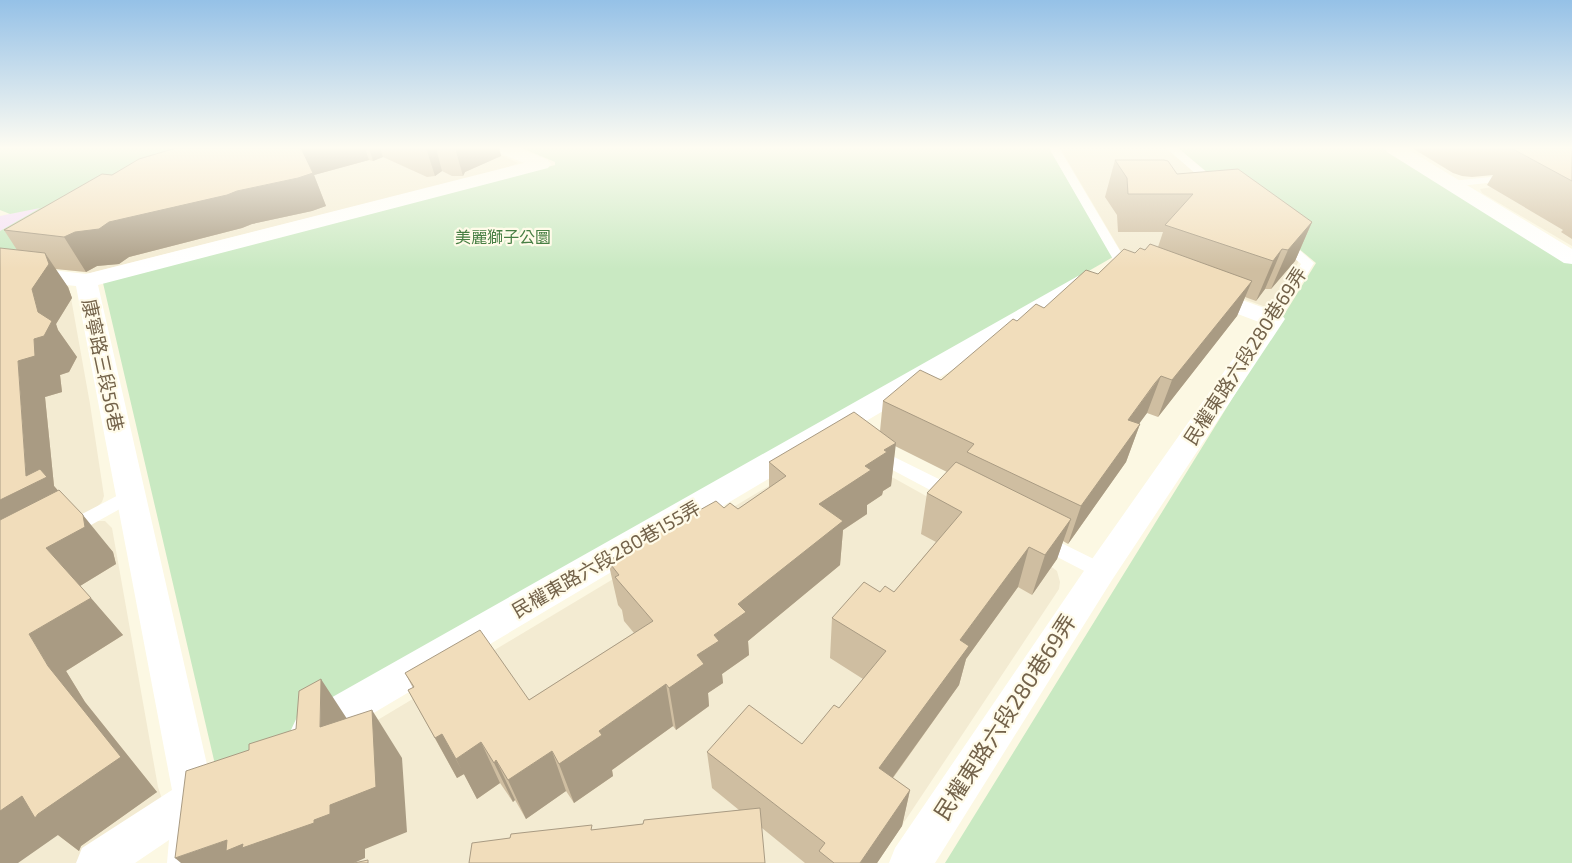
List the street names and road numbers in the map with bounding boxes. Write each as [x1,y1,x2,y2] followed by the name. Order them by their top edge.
[1178,262,1311,449] street label: 民權東路六段280巷69弄
[78,296,129,433] street label: 康寧路三段56巷
[508,495,704,622] street label: 民權東路六段280巷155弄
[928,609,1080,824] street label: 民權東路六段280巷69弄

